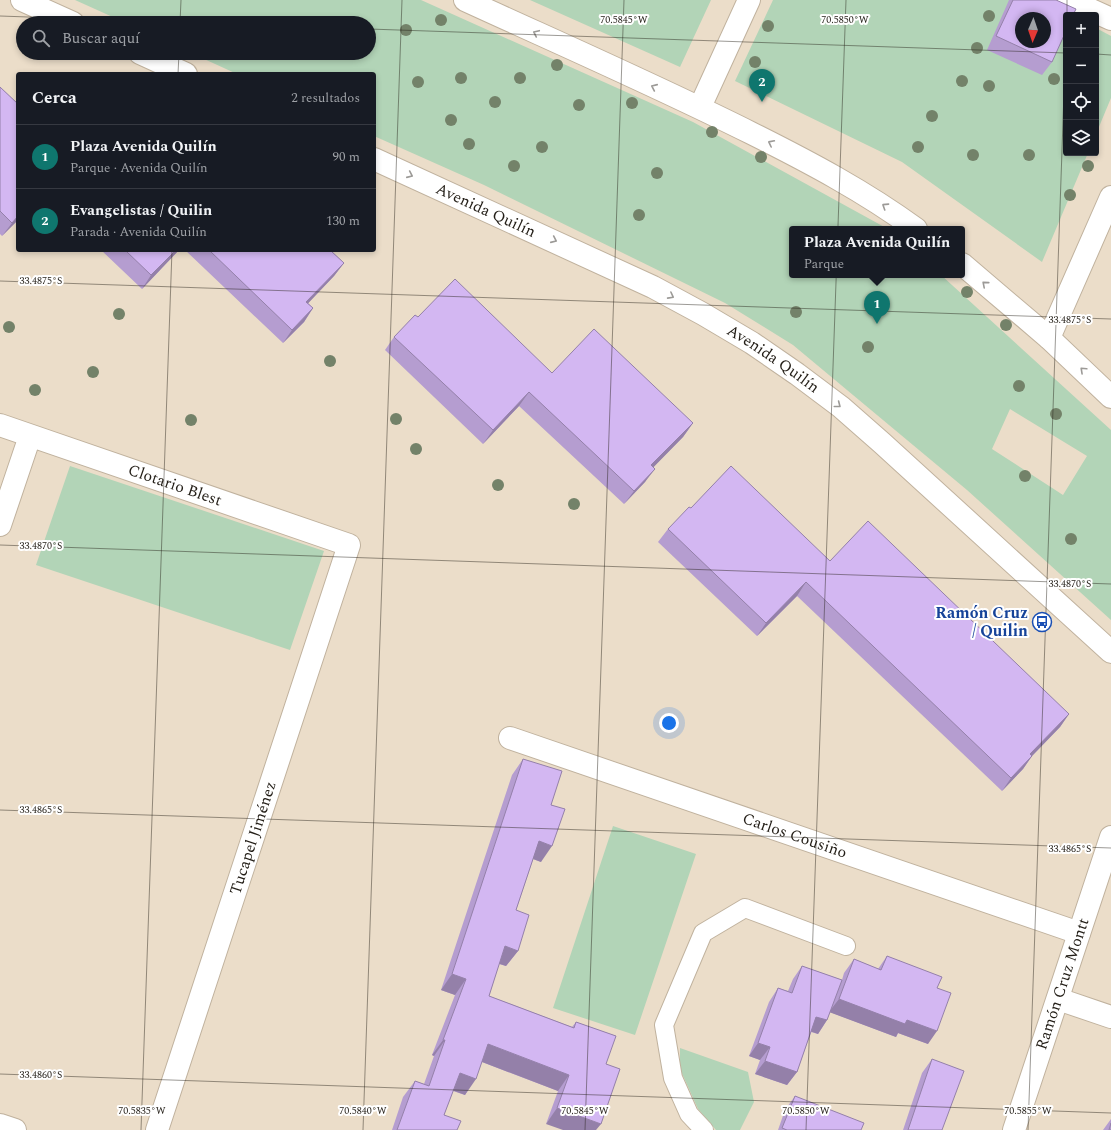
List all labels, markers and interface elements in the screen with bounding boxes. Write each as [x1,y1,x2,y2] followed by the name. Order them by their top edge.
[600,12,648,28] text: 70.5845°W
[821,12,869,28] text: 70.5850°W
[1015,12,1051,48] north arrow
[1063,12,1099,156] map controls
[1063,12,1099,48] button: +
[16,16,376,60] search box
[30,27,52,49] icon: search
[62,27,140,50] text: Buscar aquí
[533,30,540,38] one-way arrow
[1063,48,1099,84] button: −
[749,69,775,102] pin: 2
[651,83,658,91] one-way arrow
[1063,84,1099,120] button: locate
[32,85,77,111] text: Cerca
[291,88,360,108] text: 2 resultados
[1063,120,1099,156] button: layers
[70,135,217,158] text: Plaza Avenida Quilín
[768,140,775,148] one-way arrow
[41,147,49,167] text: 1
[333,147,360,167] text: 90 m
[70,158,208,178] text: Parque · Avenida Quilín
[405,170,413,178] one-way arrow
[432,177,540,244] street label: Avenida Quilín
[70,199,212,222] text: Evangelistas / Quilin
[882,204,889,211] one-way arrow
[41,211,49,231] text: 2
[326,211,360,231] text: 130 m
[70,222,207,242] text: Parada · Avenida Quilín
[789,226,965,278] popup
[804,231,950,254] text: Plaza Avenida Quilín
[549,235,557,243] one-way arrow
[804,254,844,274] text: Parque
[20,273,62,289] text: 33.4875°S
[982,281,990,288] one-way arrow
[667,291,674,299] one-way arrow
[864,291,890,324] pin: 1
[1049,312,1091,328] text: 33.4875°S
[722,319,825,399] street label: Avenida Quilín
[1080,368,1087,375] one-way arrow
[833,401,840,408] one-way arrow
[125,458,225,513] street label: Clotario Blest
[20,538,62,554] text: 33.4870°S
[1049,576,1091,592] text: 33.4870°S
[935,601,1028,643] place label: Ramón Cruz / Quilin
[1031,611,1053,633] bus stop icon: Ramón Cruz / Quilin
[659,713,679,733] your location
[223,778,283,898] street label: Tucapel Jiménez
[20,802,62,818] text: 33.4865°S
[739,807,850,865] street label: Carlos Cousiño
[1049,841,1091,857] text: 33.4865°S
[1029,914,1096,1053] street label: Ramón Cruz Montt
[20,1067,62,1083] text: 33.4860°S
[118,1103,166,1119] text: 70.5835°W
[339,1103,387,1119] text: 70.5840°W
[561,1103,609,1119] text: 70.5845°W
[782,1103,830,1119] text: 70.5850°W
[1004,1103,1052,1119] text: 70.5855°W

